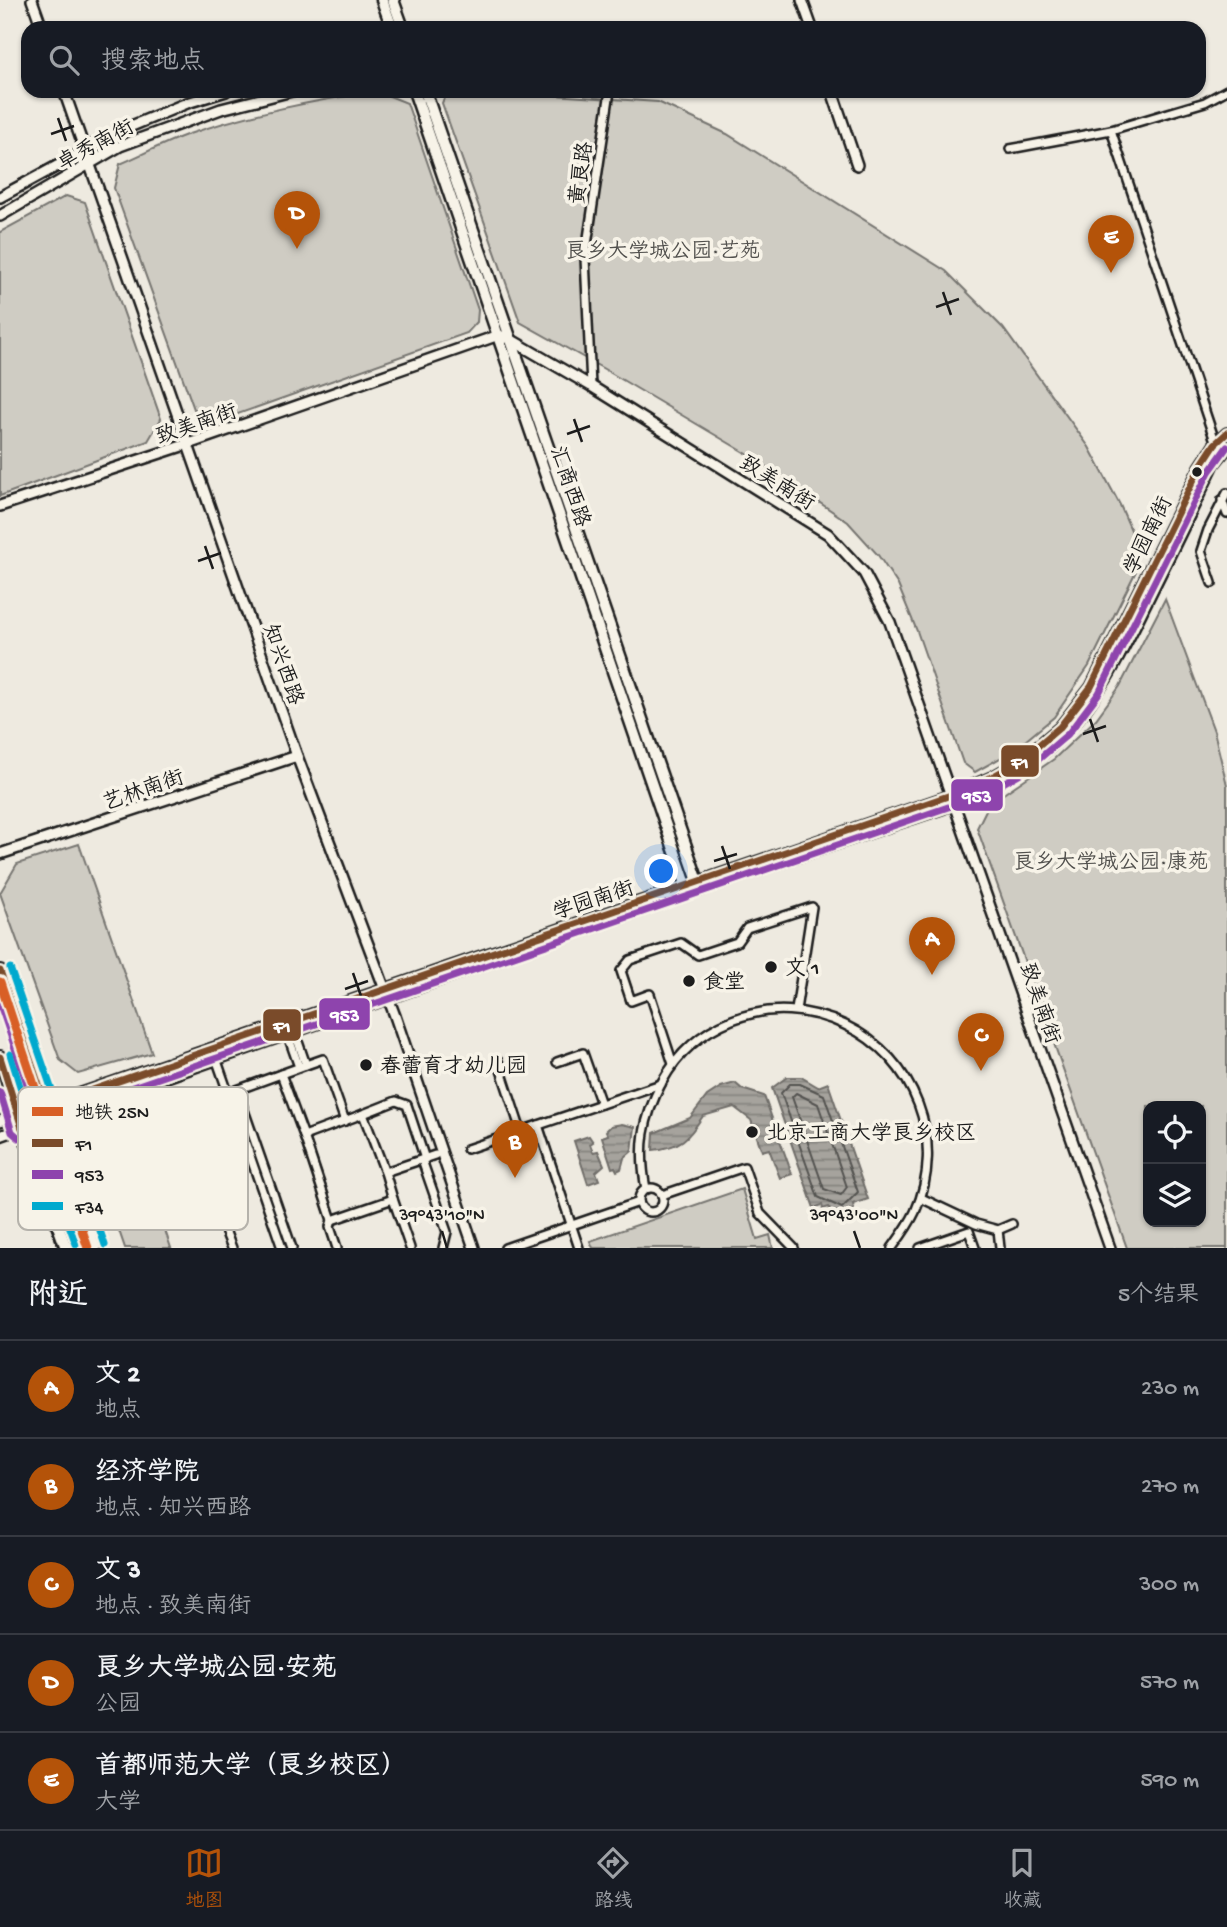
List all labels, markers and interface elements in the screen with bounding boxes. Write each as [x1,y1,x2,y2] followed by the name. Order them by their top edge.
[21,21,1206,98] search box
[45,41,83,79] icon: search
[101,48,205,79] text: 搜索地点
[53,115,140,178] street label: 卓秀南街
[565,140,600,206] street label: 黄良路
[274,191,320,249] pin: D
[1088,215,1134,273] pin: E
[565,239,761,266] park label: 良乡大学城公园·艺苑
[153,399,241,452] street label: 致美南街
[542,443,595,531] street label: 汇商西路
[734,450,819,518] street label: 致美南街
[1190,465,1204,479] unlabelled marker
[1119,492,1180,580] street label: 学园南街
[255,621,308,709] street label: 知兴西路
[1000,744,1040,778] line badge: F1
[1010,753,1029,776] text: F1
[100,765,188,818] street label: 艺林南街
[950,778,1004,812] line badge: 953
[961,787,992,810] text: 953
[1013,850,1209,877] park label: 良乡大学城公园·康苑
[644,854,678,888] your location
[550,876,638,927] street label: 学园南街
[909,917,955,975] pin: A
[785,957,819,983] place label: 文 1
[763,959,779,975] marker: 文 1
[1012,960,1065,1048] street label: 致美南街
[703,970,745,997] place label: 食堂
[681,973,697,989] marker: 食堂
[318,997,371,1031] line badge: 953
[329,1006,360,1029] text: 953
[262,1008,302,1042] line badge: F1
[958,1013,1004,1071] pin: C
[272,1017,291,1040] text: F1
[380,1054,527,1081] place label: 春蕾育才幼儿园
[358,1057,374,1073] marker: 春蕾育才幼儿园
[18,1087,248,1230] legend
[1143,1101,1206,1227] map controls
[1143,1101,1206,1164] button: locate
[75,1103,149,1126] text: 地铁 25N
[492,1120,538,1178] pin: B
[766,1121,976,1148] place label: 北京工商大学良乡校区
[744,1124,760,1140] marker: 北京工商大学良乡校区
[74,1135,92,1158] text: F1
[1143,1164,1206,1227] button: layers
[74,1166,105,1189] text: 953
[74,1198,104,1221] text: F34
[398,1206,485,1227] text: 39°43'10"N
[809,1206,898,1227] text: 39°43'00"N
[28,1280,88,1315] text: 附近
[1118,1283,1199,1310] text: 5个结果
[95,1361,140,1392] text: 文 2
[44,1376,58,1403] text: A
[1141,1376,1199,1403] text: 230 m
[95,1398,141,1425] text: 地点
[95,1459,199,1490] text: 经济学院
[45,1474,57,1501] text: B
[1141,1474,1199,1501] text: 270 m
[95,1496,251,1523] text: 地点 · 知兴西路
[95,1557,141,1588] text: 文 3
[45,1572,57,1599] text: C
[1139,1572,1199,1599] text: 300 m
[95,1594,251,1621] text: 地点 · 致美南街
[95,1655,337,1686] text: 良乡大学城公园·安苑
[44,1670,59,1697] text: D
[1140,1670,1199,1697] text: 570 m
[95,1692,141,1719] text: 公园
[95,1753,407,1784] text: 首都师范大学（良乡校区）
[44,1768,58,1795] text: E
[1141,1768,1199,1795] text: 590 m
[95,1790,141,1817] text: 大学
[185,1844,224,1914] tab: 地图
[594,1844,633,1914] tab: 路线
[1003,1844,1042,1914] tab: 收藏

